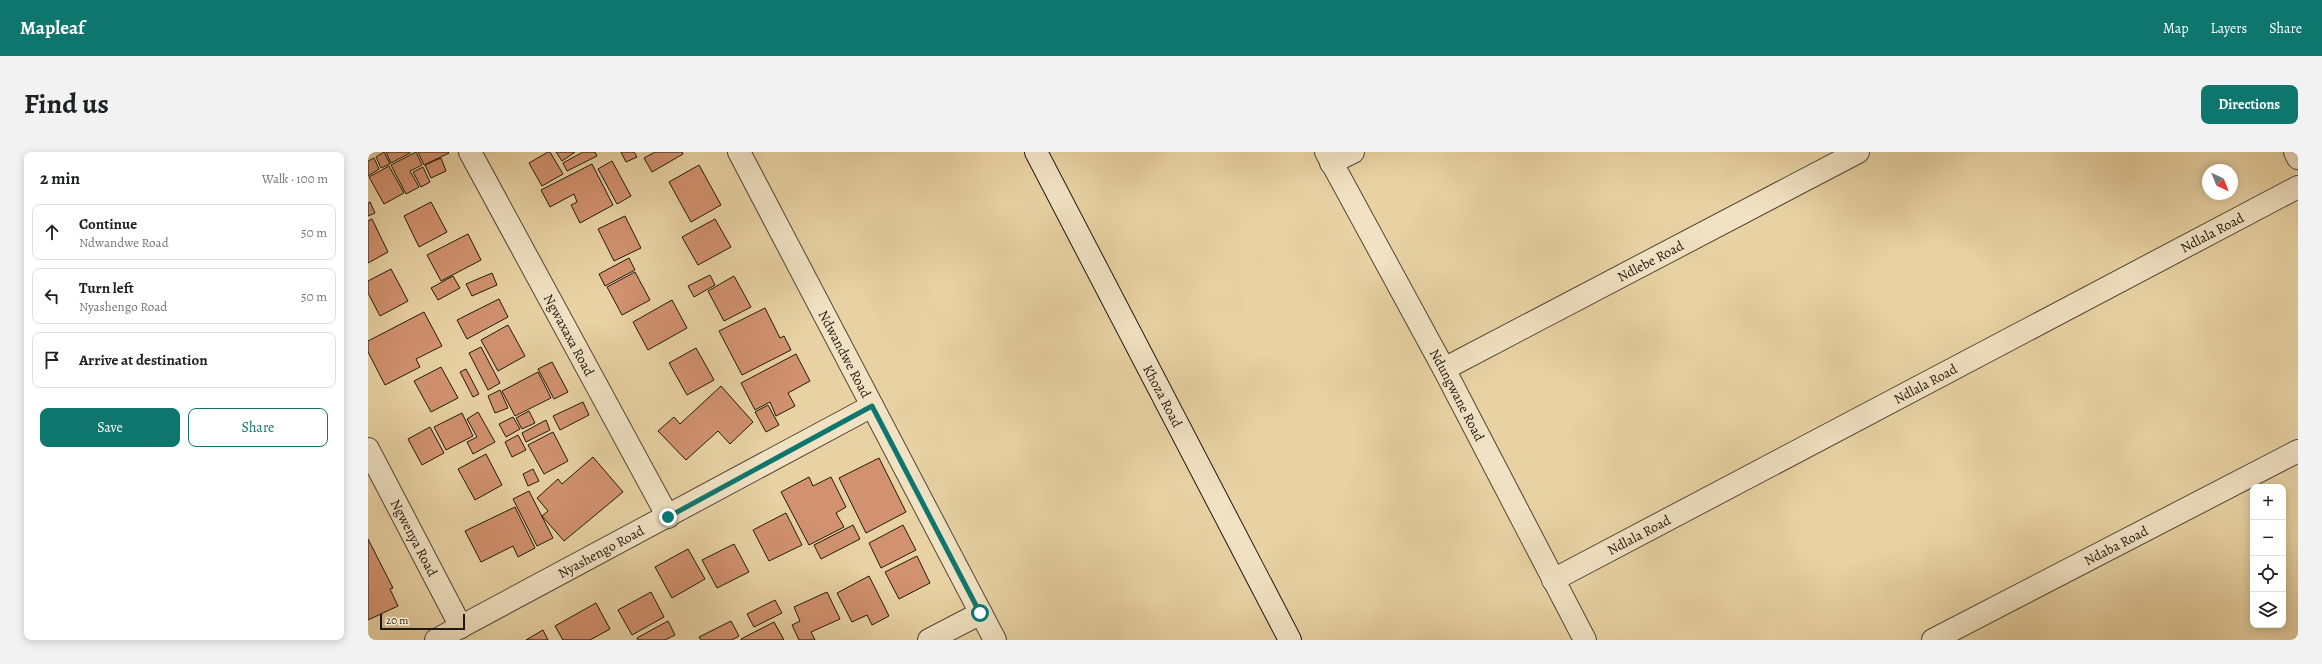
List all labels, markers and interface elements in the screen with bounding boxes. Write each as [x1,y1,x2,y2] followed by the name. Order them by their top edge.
[20,15,85,41] text: Mapleaf
[2163,19,2189,38] text: Map
[2211,19,2247,38] text: Layers
[2269,19,2302,38] text: Share
[24,85,109,123] text: Find us
[2201,85,2298,124] button: Directions
[2202,164,2238,200] north arrow
[40,167,80,190] text: 2 min
[262,170,328,187] text: Walk · 100 m
[2177,208,2248,257] street label: Ndlala Road
[79,214,137,234] text: Continue
[41,221,63,243] icon: ahead
[301,224,327,241] text: 50 m
[79,234,169,251] text: Ndwandwe Road
[1614,236,1687,286] street label: Ndlebe Road
[79,278,134,298] text: Turn left
[41,285,63,307] icon: left
[301,288,327,305] text: 50 m
[539,291,599,380] street label: Ngwaxaxa Road
[79,298,167,315] text: Nyashengo Road
[814,307,876,402] street label: Ndwandwe Road
[1425,345,1489,445] street label: Ndungwane Road
[41,349,63,371] icon: arrive
[79,350,208,370] text: Arrive at destination
[1891,359,1961,409] street label: Ndlala Road
[1138,362,1187,431] street label: Khoza Road
[40,408,180,447] button: Save
[188,408,328,447] button: Share
[2250,484,2286,628] map controls
[2250,484,2286,520] button: +
[386,496,442,580] street label: Ngwenya Road
[659,508,677,526] route end
[1604,510,1674,560] street label: Ndlala Road
[2250,520,2286,556] button: −
[555,521,648,583] street label: Nyashengo Road
[2081,521,2152,570] street label: Ndaba Road
[2250,556,2286,592] button: locate
[2250,592,2286,628] button: layers
[971,604,989,622] route start
[380,612,465,631] scale bar
[386,613,408,628] text: 20 m

